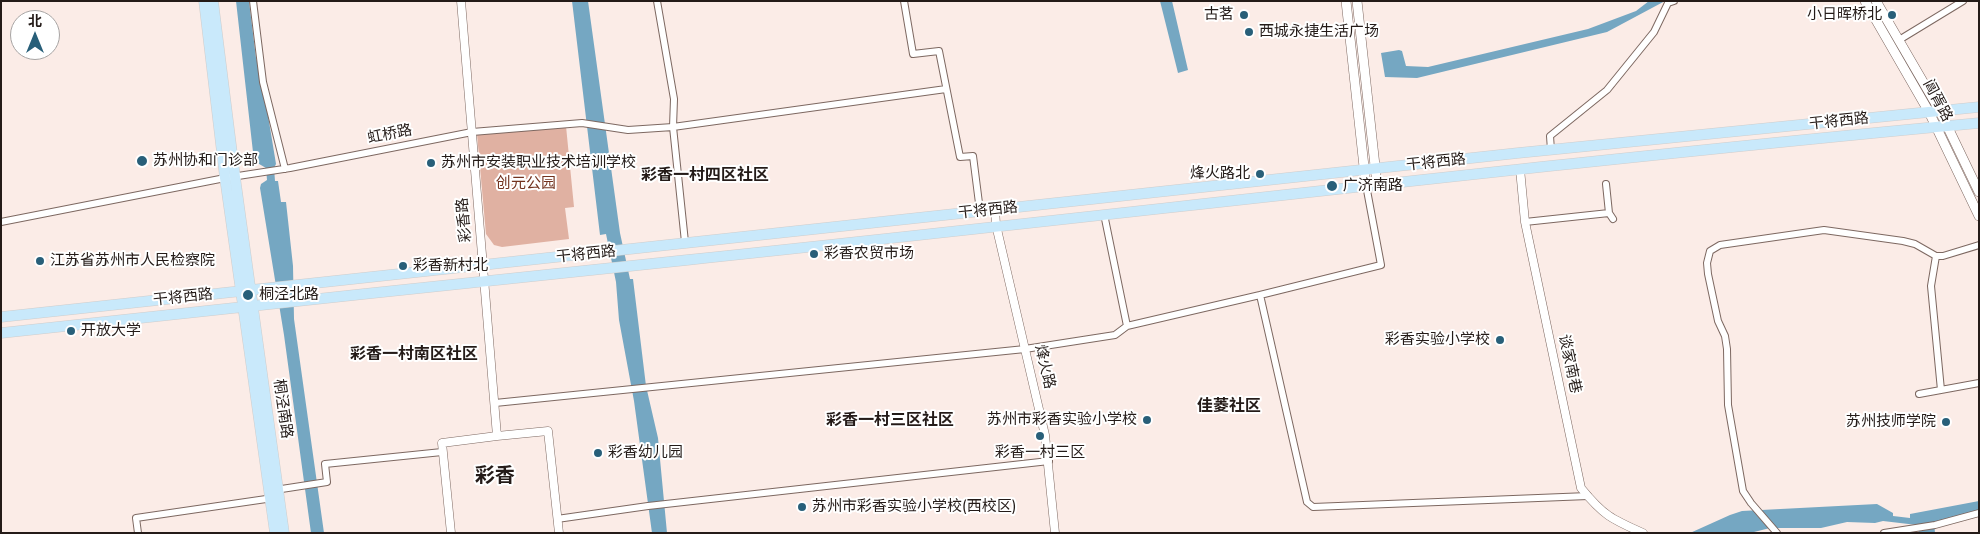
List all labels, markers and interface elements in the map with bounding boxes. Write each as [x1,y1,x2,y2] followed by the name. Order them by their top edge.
[1204,6,1234,24] place label: 古茗
[1807,6,1882,24] place label: 小日晖桥北
[1238,9,1250,21] marker: 古茗
[1886,9,1898,21] marker: 小日晖桥北
[10,10,60,60] north arrow
[28,11,42,31] text: 北
[1259,23,1379,41] place label: 西城永捷生活广场
[1243,26,1255,38] marker: 西城永捷生活广场
[1918,77,1956,125] street label: 阊胥路
[1808,110,1870,134] street label: 干将西路
[366,122,414,148] street label: 虹桥路
[1405,151,1467,175] street label: 干将西路
[153,152,258,170] place label: 苏州协和门诊部
[135,154,149,168] marker: 苏州协和门诊部
[441,154,636,172] place label: 苏州市安装职业技术培训学校
[425,157,437,169] marker: 苏州市安装职业技术培训学校
[1190,165,1250,183] place label: 烽火路北
[641,166,769,186] district label: 彩香一村四区社区
[1254,168,1266,180] marker: 烽火路北
[496,175,556,193] park label: 创元公园
[1343,177,1403,195] place label: 广济南路
[1325,179,1339,193] marker: 广济南路
[454,197,476,243] street label: 彩香路
[957,199,1019,223] street label: 干将西路
[555,243,617,267] street label: 干将西路
[824,245,914,263] place label: 彩香农贸市场
[808,248,820,260] marker: 彩香农贸市场
[50,252,215,270] place label: 江苏省苏州市人民检察院
[34,255,46,267] marker: 江苏省苏州市人民检察院
[413,257,488,275] place label: 彩香新村北
[397,260,409,272] marker: 彩香新村北
[152,286,214,310] street label: 干将西路
[259,286,319,304] place label: 桐泾北路
[241,288,255,302] marker: 桐泾北路
[81,322,141,340] place label: 开放大学
[65,325,77,337] marker: 开放大学
[1385,331,1490,349] place label: 彩香实验小学校
[1554,333,1584,395] street label: 谈家南巷
[1494,334,1506,346] marker: 彩香实验小学校
[1030,343,1058,391] street label: 烽火路
[350,345,478,365] district label: 彩香一村南区社区
[269,378,295,440] street label: 桐泾南路
[1197,397,1261,417] district label: 佳菱社区
[826,411,954,431] district label: 彩香一村三区社区
[987,411,1137,429] place label: 苏州市彩香实验小学校
[1846,413,1936,431] place label: 苏州技师学院
[1141,414,1153,426] marker: 苏州市彩香实验小学校
[1940,416,1952,428] marker: 苏州技师学院
[1034,430,1046,442] marker: 彩香一村三区
[608,444,683,462] place label: 彩香幼儿园
[995,444,1085,462] place label: 彩香一村三区
[592,447,604,459] marker: 彩香幼儿园
[475,465,515,489] district label: 彩香
[812,498,1016,516] place label: 苏州市彩香实验小学校(西校区)
[796,501,808,513] marker: 苏州市彩香实验小学校(西校区)

